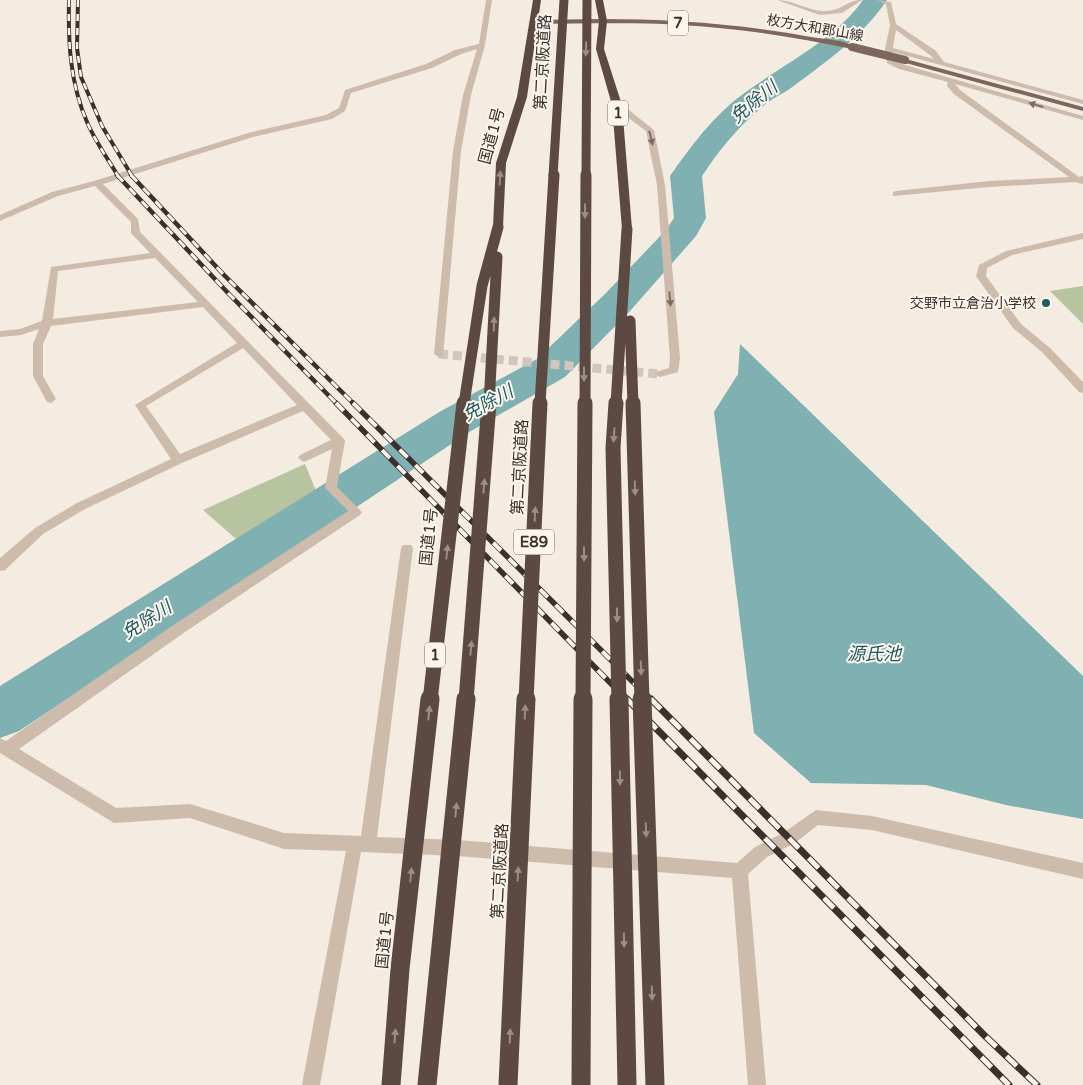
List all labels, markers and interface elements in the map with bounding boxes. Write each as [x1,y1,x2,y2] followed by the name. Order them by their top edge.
[668,10,688,36] road number: 7
[765,11,865,45] street label: 枚方大和郡山線
[531,14,555,110] street label: 第二京阪道路
[582,41,590,57] one-way arrow
[726,75,783,128] water label: 免除川
[608,100,628,126] road number: 1
[1029,100,1044,108] one-way arrow
[475,105,509,167] street label: 国道1号
[647,130,655,145] one-way arrow
[497,170,505,186] one-way arrow
[581,203,589,219] one-way arrow
[666,291,674,307] one-way arrow
[910,295,1036,312] place label: 交野市立倉治小学校
[1040,297,1052,309] marker: 交野市立倉治小学校
[490,316,498,332] one-way arrow
[580,366,588,382] one-way arrow
[459,379,519,426] water label: 免除川
[508,419,532,515] street label: 第二京阪道路
[609,427,617,443] one-way arrow
[480,478,488,494] one-way arrow
[631,480,639,496] one-way arrow
[531,506,539,522] one-way arrow
[416,507,442,567] street label: 国道1号
[514,530,554,554] road number: E89
[443,543,451,559] one-way arrow
[580,546,588,562] one-way arrow
[118,595,177,644] water label: 免除川
[613,607,621,623] one-way arrow
[467,640,475,656] one-way arrow
[425,642,445,668] road number: 1
[847,643,903,665] water label: 源氏池
[637,660,645,676] one-way arrow
[522,703,530,719] one-way arrow
[425,705,433,721] one-way arrow
[616,770,624,786] one-way arrow
[452,802,460,818] one-way arrow
[643,822,651,838] one-way arrow
[488,823,512,919] street label: 第二京阪道路
[407,866,415,882] one-way arrow
[514,866,522,882] one-way arrow
[372,910,398,970] street label: 国道1号
[620,932,628,948] one-way arrow
[648,985,656,1001] one-way arrow
[391,1028,399,1044] one-way arrow
[506,1028,514,1044] one-way arrow

